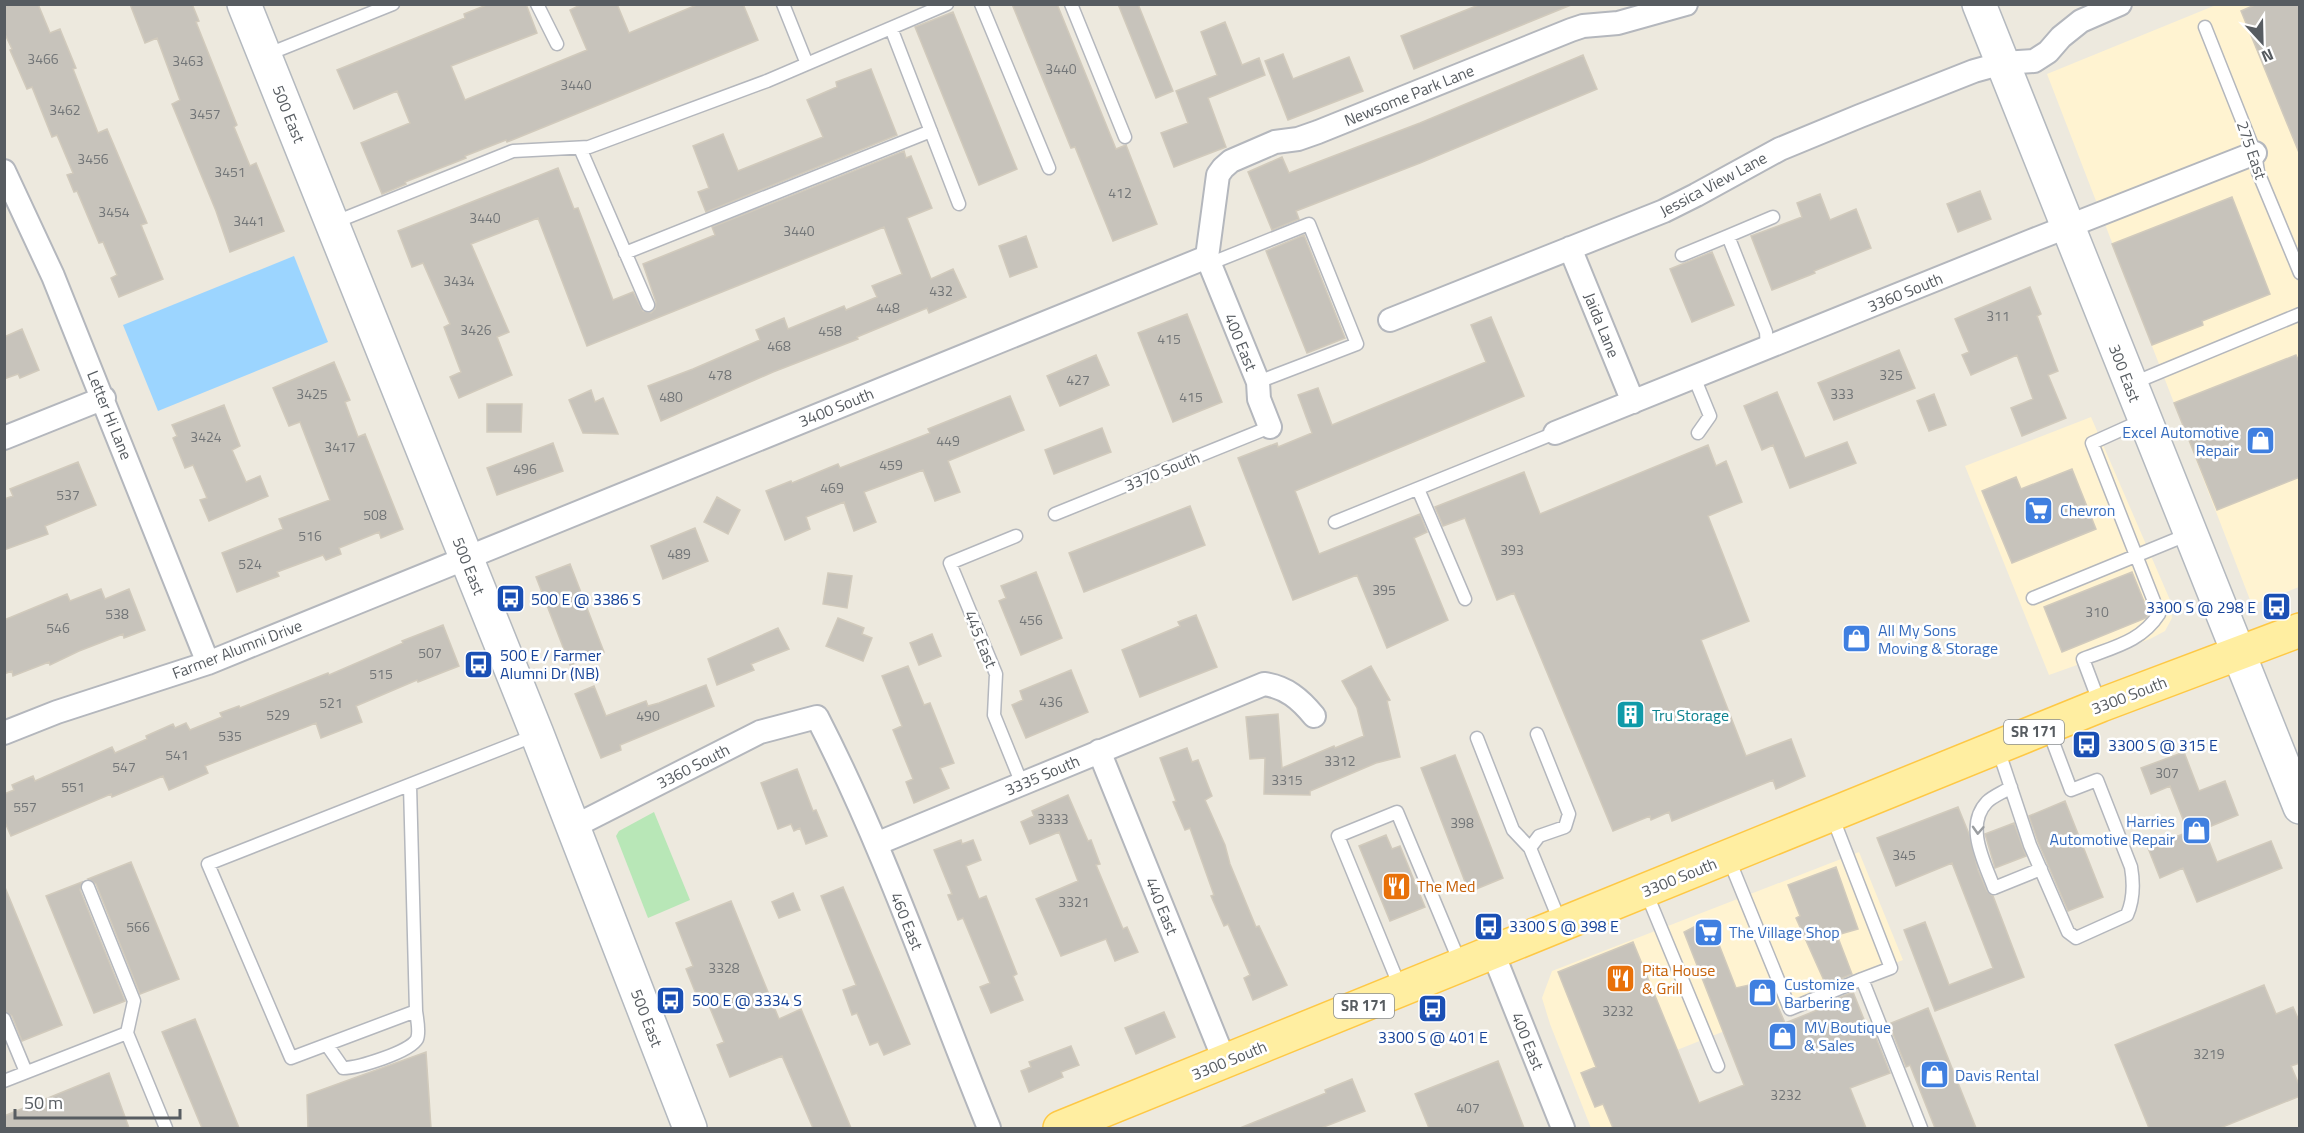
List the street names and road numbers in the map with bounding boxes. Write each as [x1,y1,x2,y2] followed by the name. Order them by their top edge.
[1340,58,1478,132] street label: Newsome Park Lane
[267,82,312,147] street label: 500 East
[2231,118,2273,183] street label: 275 East
[1655,146,1771,222] street label: Jessica View Lane
[1864,266,1946,318] street label: 3360 South
[1578,289,1626,361] street label: Jaida Lane
[1219,310,1264,375] street label: 400 East
[2103,341,2147,406] street label: 300 East
[81,367,139,463] street label: Letter Hi Lane
[795,381,877,433] street label: 3400 South
[1121,445,1203,497] street label: 3370 South
[447,534,492,599] street label: 500 East
[959,607,1004,672] street label: 445 East
[168,613,306,685] street label: Farmer Alumni Drive
[2088,670,2170,720] street label: 3300 South
[2004,720,2064,744] road number: SR 171
[652,737,734,795] street label: 3360 South
[1001,748,1083,802] street label: 3335 South
[1638,851,1720,903] street label: 3300 South
[1140,874,1185,939] street label: 440 East
[885,889,930,954] street label: 460 East
[625,986,669,1051] street label: 500 East
[1334,994,1394,1018] road number: SR 171
[1506,1009,1551,1074] street label: 400 East
[1188,1034,1270,1086] street label: 3300 South

